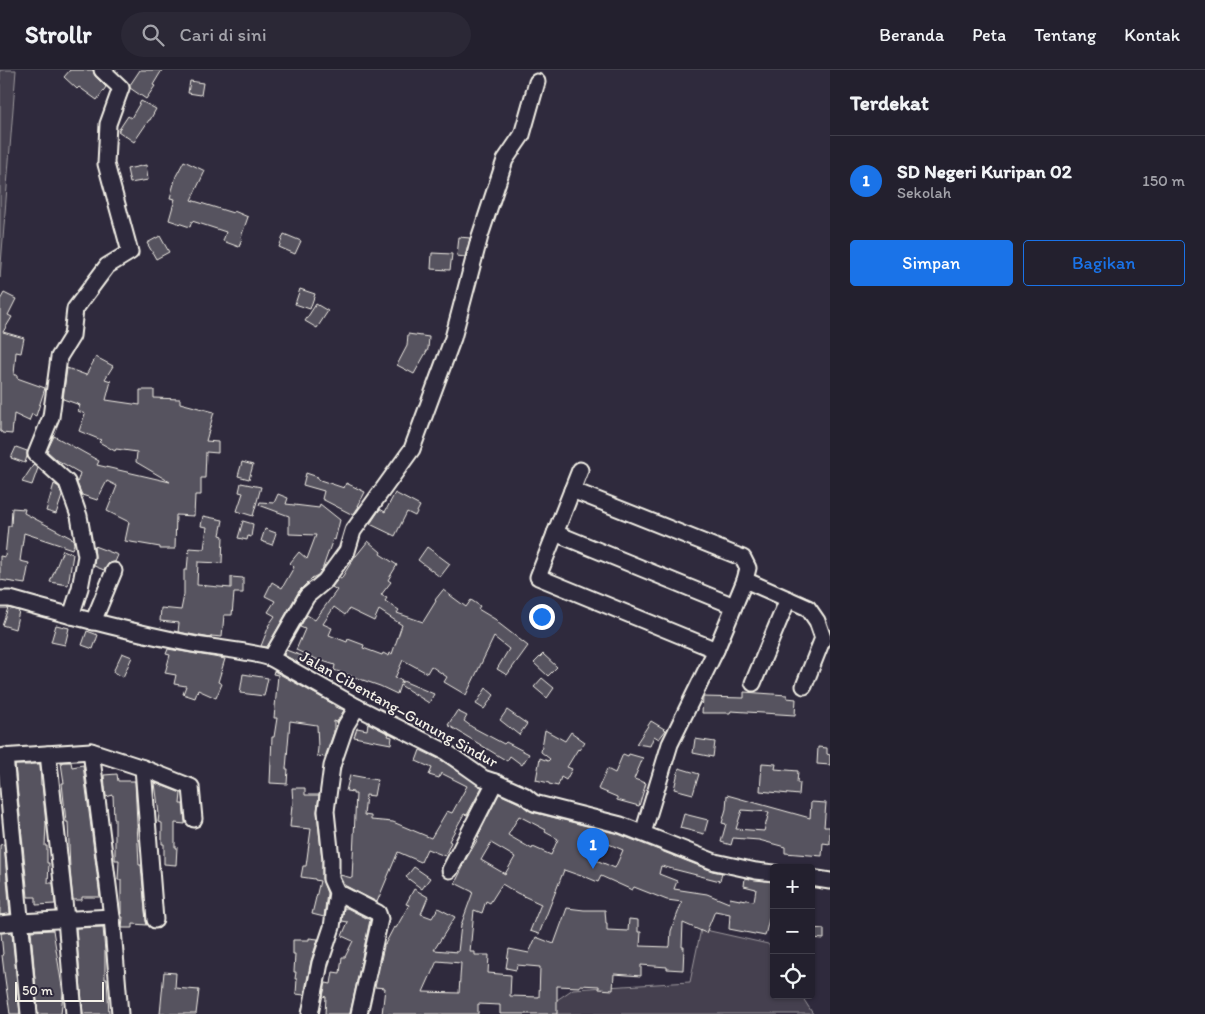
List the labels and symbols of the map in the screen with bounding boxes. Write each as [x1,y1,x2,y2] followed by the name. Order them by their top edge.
[529,604,555,630] your location
[297,646,502,772] street label: Jalan Cibentang–Gunung Sindur
[577,828,609,869] pin: 1
[15,979,104,1002] scale bar

